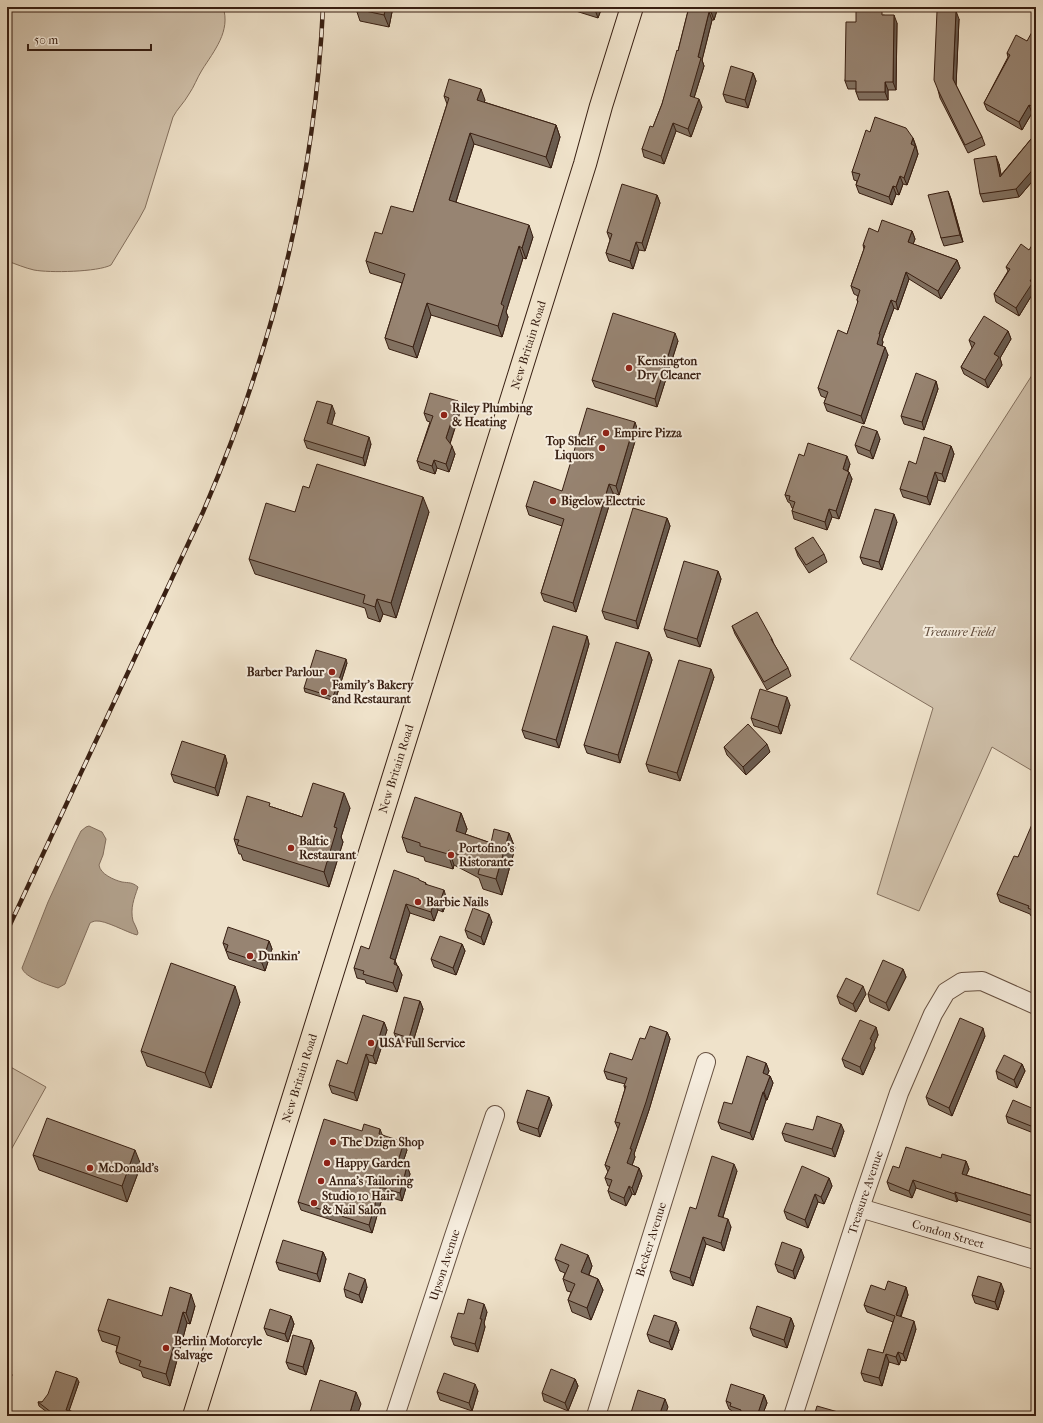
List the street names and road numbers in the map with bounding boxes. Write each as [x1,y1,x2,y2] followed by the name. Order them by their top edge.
[508,298,549,391] street label: New Britain Road
[376,722,417,815] street label: New Britain Road
[279,1032,320,1124] street label: New Britain Road
[845,1149,886,1236] street label: Treasure Avenue
[633,1200,669,1278] street label: Becker Avenue
[910,1217,987,1252] street label: Condon Street
[426,1227,463,1303] street label: Upson Avenue

